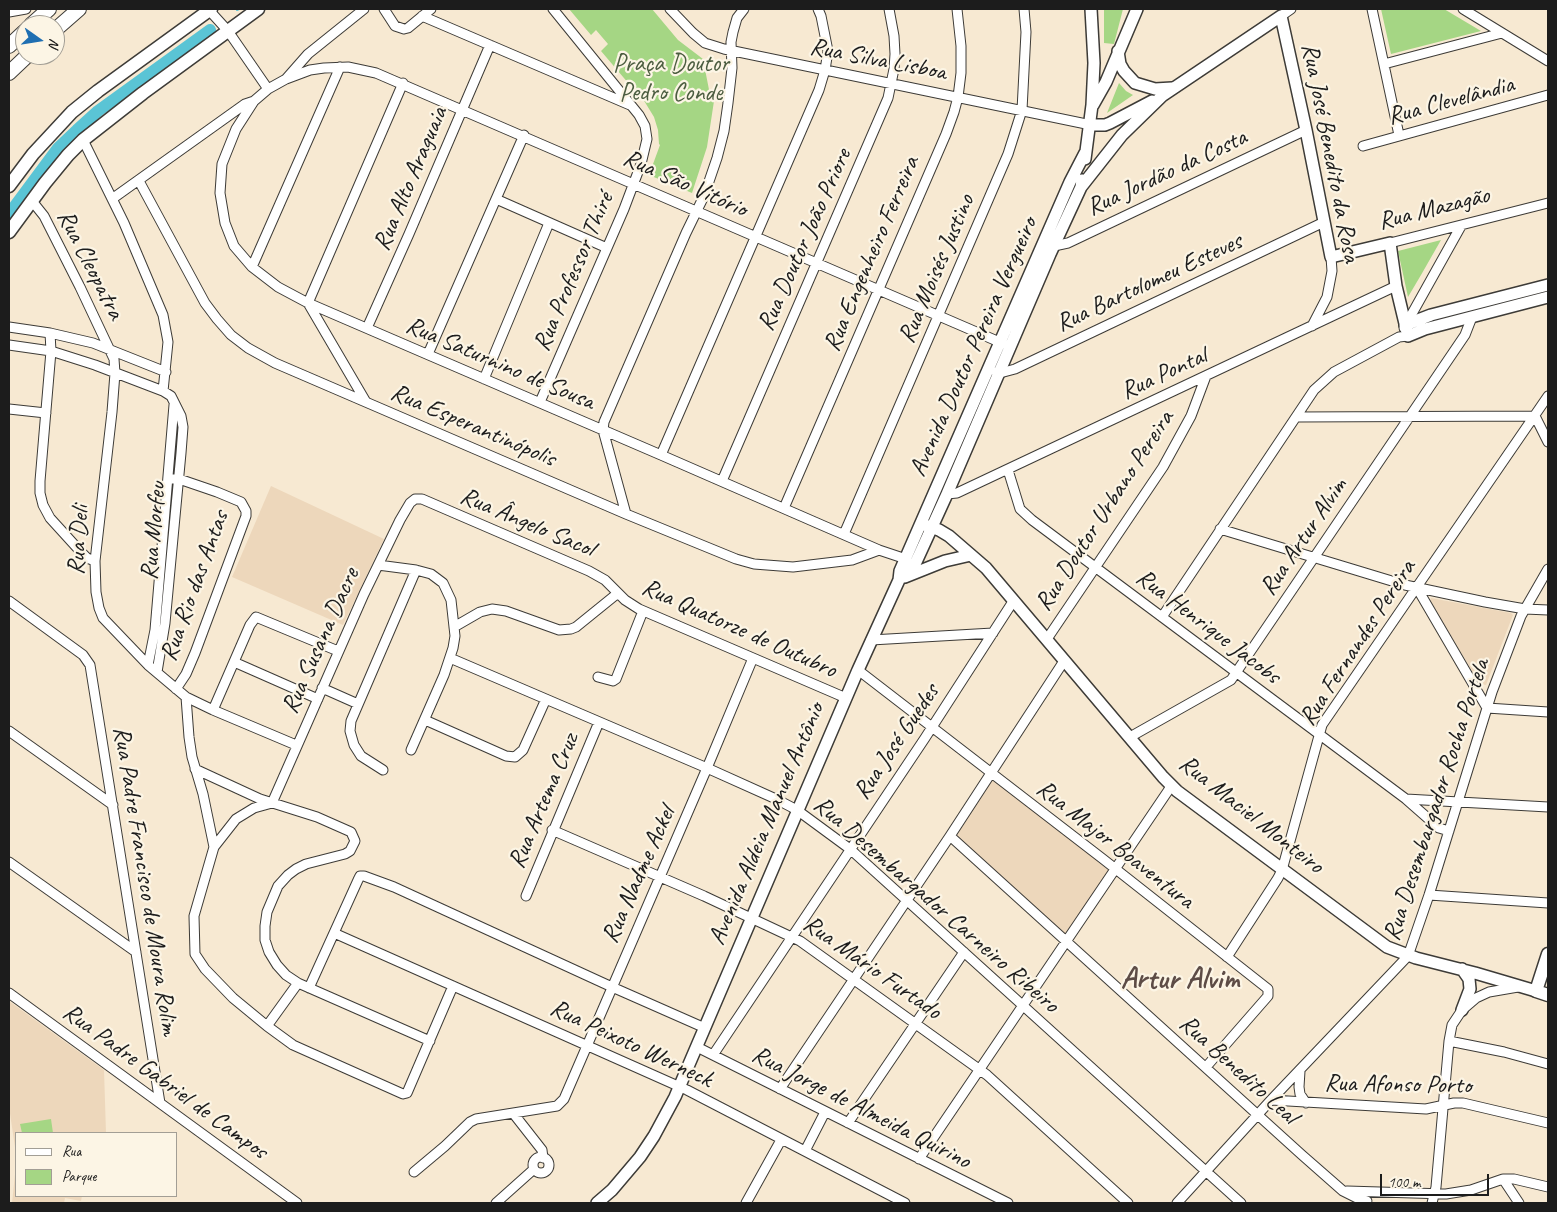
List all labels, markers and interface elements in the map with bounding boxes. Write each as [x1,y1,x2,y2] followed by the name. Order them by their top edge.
[15,15,65,65] north arrow
[807,32,949,88] street label: Rua Silva Lisboa
[45,37,63,49] text: N
[1294,41,1366,265] street label: Rua José Benedito da Rosa
[613,49,729,108] park label: Praça Doutor Pedro Conde
[1385,70,1517,132] street label: Rua Clevelândia
[367,103,455,255] street label: Rua Alto Araguaia
[1082,123,1252,223] street label: Rua Jordão da Costa
[618,143,752,225] street label: Rua São Vitório
[751,144,859,336] street label: Rua Doutor João Priore
[817,152,927,356] street label: Rua Engenheiro Ferreira
[1375,181,1493,237] street label: Rua Mazagão
[527,188,621,356] street label: Rua Professor Thiré
[892,190,982,348] street label: Rua Moisés Justino
[50,205,130,325] street label: Rua Cleopatra
[903,213,1045,481] street label: Avenida Doutor Pereira Vergueiro
[1051,227,1247,339] street label: Rua Bartolomeu Esteves
[401,311,599,417] street label: Rua Saturnino de Sousa
[1116,341,1212,407] street label: Rua Pontal
[386,378,560,474] street label: Rua Esperantinópolis
[1029,405,1181,617] street label: Rua Doutor Urbano Pereira
[1254,472,1354,602] street label: Rua Artur Alvim
[135,481,173,581] street label: Rua Morfeu
[455,481,599,565] street label: Rua Ângelo Sacol
[62,504,96,576] street label: Rua Deli
[154,507,236,665] street label: Rua Rio das Antas
[1293,554,1423,732] street label: Rua Fernandes Pereira
[275,563,367,719] street label: Rua Susana Dacre
[1130,563,1286,691] street label: Rua Henrique Jacobs
[637,573,841,685] street label: Rua Quatorze de Outubro
[1377,655,1497,945] street label: Rua Desembargador Rocha Portela
[847,679,947,805] street label: Rua José Guedes
[702,699,832,949] street label: Avenida Aldeia Manuel Antônio
[106,724,184,1038] street label: Rua Padre Francisco de Moura Rolim
[502,729,586,873] street label: Rua Artema Cruz
[1172,749,1330,881] street label: Rua Maciel Monteiro
[1030,774,1200,916] street label: Rua Major Boaventura
[807,790,1065,1020] street label: Rua Desembargador Carneiro Ribeiro
[596,802,682,948] street label: Rua Nadme Ackel
[797,909,947,1027] street label: Rua Mário Furtado
[1121,962,1239,998] district label: Artur Alvim
[545,993,717,1095] street label: Rua Peixoto Werneck
[57,998,273,1166] street label: Rua Padre Gabriel de Campos
[1173,1009,1303,1131] street label: Rua Benedito Leal
[747,1040,975,1176] street label: Rua Jorge de Almeida Quirino
[1324,1069,1472,1101] street label: Rua Afonso Porto
[15,1132,178,1197] legend
[1382,1164,1491,1196] scale bar
[62,1167,96,1186] text: Parque
[1388,1173,1420,1192] text: 100 m

